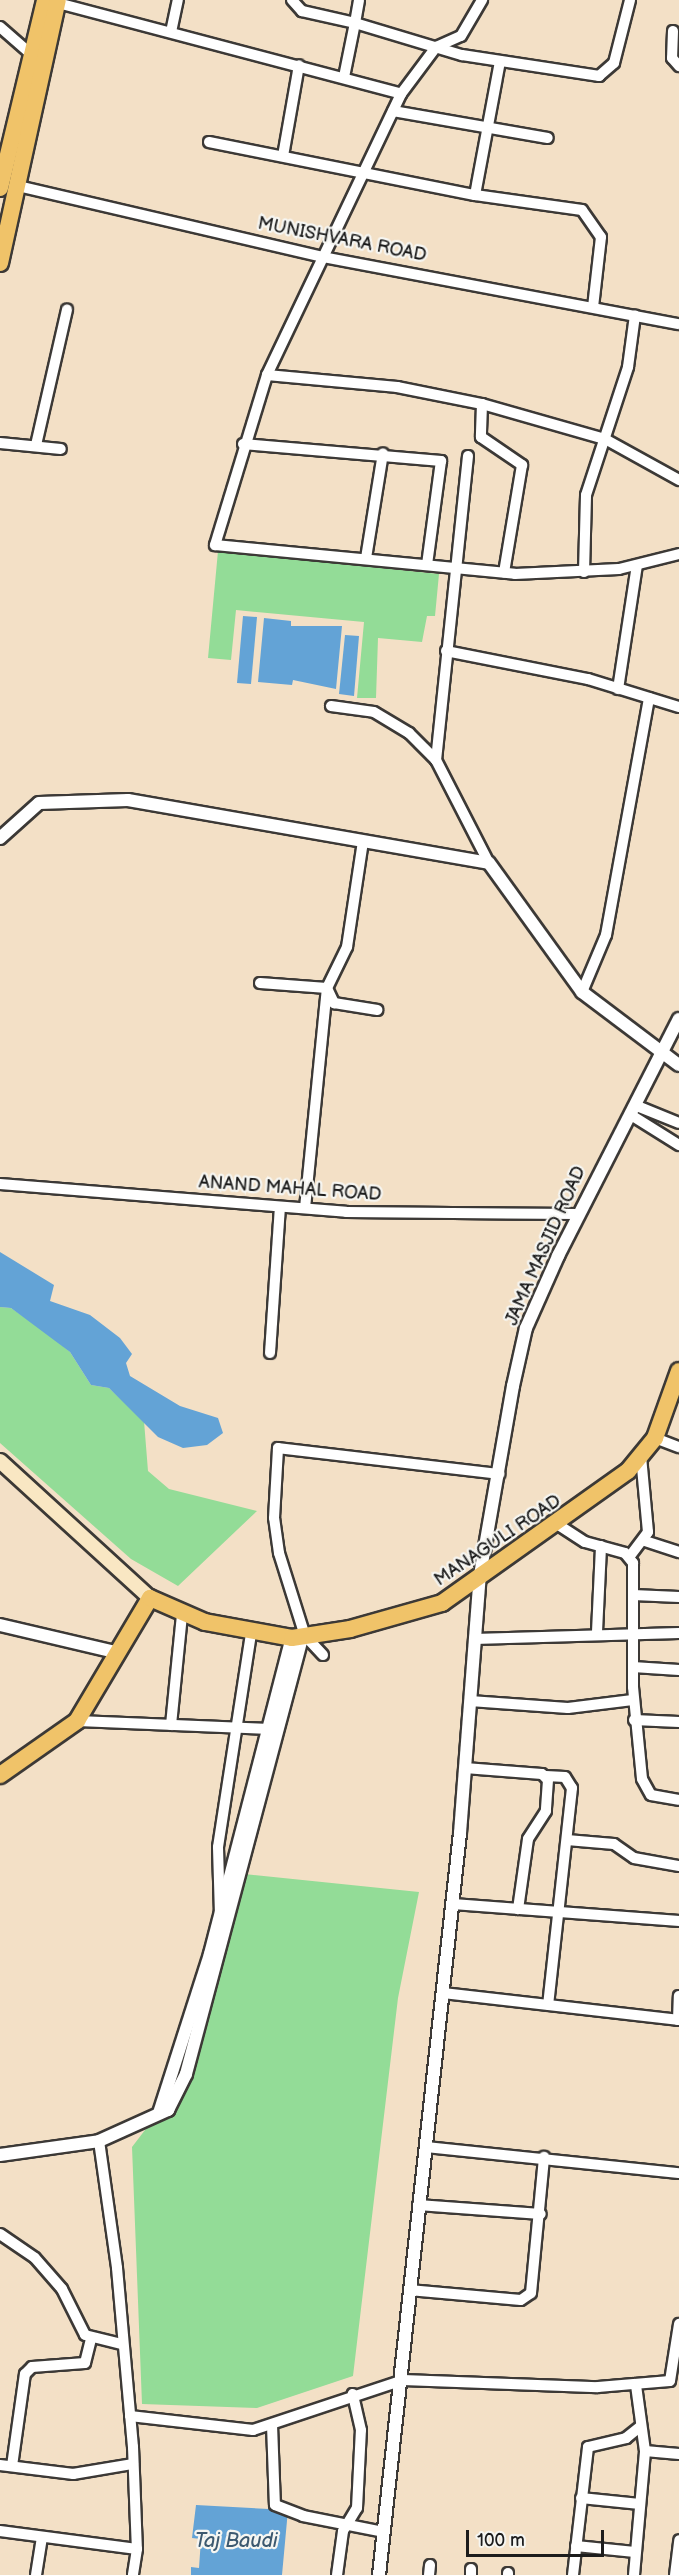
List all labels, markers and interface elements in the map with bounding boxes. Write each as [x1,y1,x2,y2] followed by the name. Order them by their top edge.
[256,213,428,267] street label: MUNISHVARA ROAD
[501,1163,591,1329] street label: JAMA MASJID ROAD
[198,1172,382,1206] street label: ANAND MAHAL ROAD
[431,1491,565,1591] street label: MANAGULI ROAD
[469,2518,607,2556] scale bar
[195,2529,277,2553] water label: Taj Baudi
[477,2530,525,2551] text: 100 m

